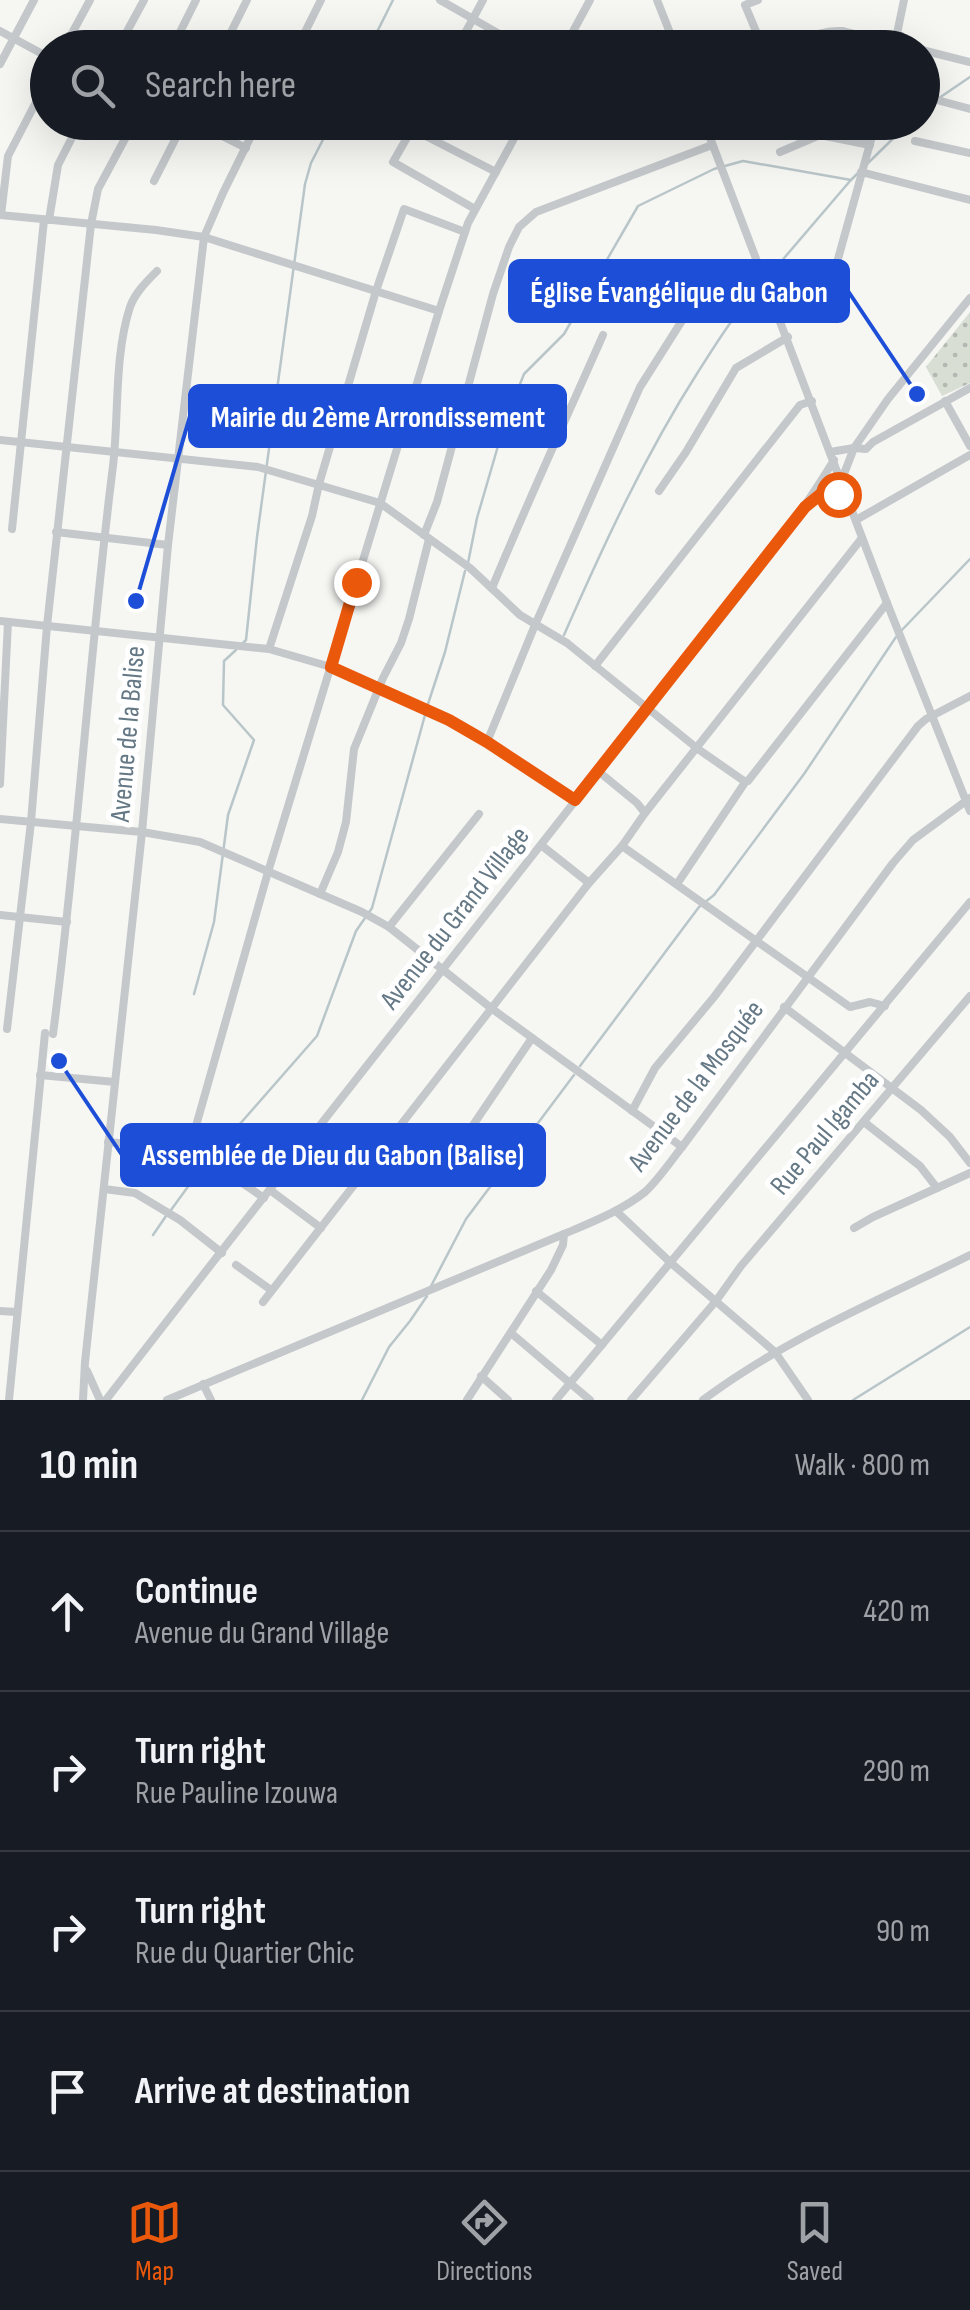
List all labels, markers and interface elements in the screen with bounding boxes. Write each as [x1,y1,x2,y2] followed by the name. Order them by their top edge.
[30,30,940,140] search box
[65,58,120,113] icon: search
[145,63,296,108] text: Search here
[510,261,848,321] callout: Église Évangélique du Gabon
[530,275,828,311] text: Église Évangélique du Gabon
[190,386,565,446] callout: Mairie du 2ème Arrondissement
[211,400,545,436] text: Mairie du 2ème Arrondissement
[816,472,862,518] route start
[334,560,380,606] route end
[104,645,152,824] street label: Avenue de la Balise
[373,820,537,1017] street label: Avenue du Grand Village
[621,994,771,1179] street label: Avenue de la Mosquée
[764,1064,886,1202] street label: Rue Paul Igamba
[122,1125,544,1185] callout: Assemblée de Dieu du Gabon (Balise)
[141,1138,524,1174] text: Assemblée de Dieu du Gabon (Balise)
[40,1440,138,1491] text: 10 min
[795,1446,930,1485] text: Walk · 800 m
[135,1569,258,1614] text: Continue
[40,1584,95,1639] icon: ahead
[863,1592,930,1631] text: 420 m
[135,1614,389,1653] text: Avenue du Grand Village
[135,1729,266,1774] text: Turn right
[40,1744,95,1799] icon: right
[863,1752,930,1791] text: 290 m
[135,1774,338,1813] text: Rue Pauline Izouwa
[135,1889,266,1934] text: Turn right
[40,1904,95,1959] icon: right
[876,1912,930,1951] text: 90 m
[135,1934,355,1973] text: Rue du Quartier Chic
[40,2064,95,2119] icon: arrive
[135,2069,410,2114] text: Arrive at destination
[127,2195,182,2288] tab: Map
[436,2195,533,2288] tab: Directions
[787,2195,843,2288] tab: Saved

